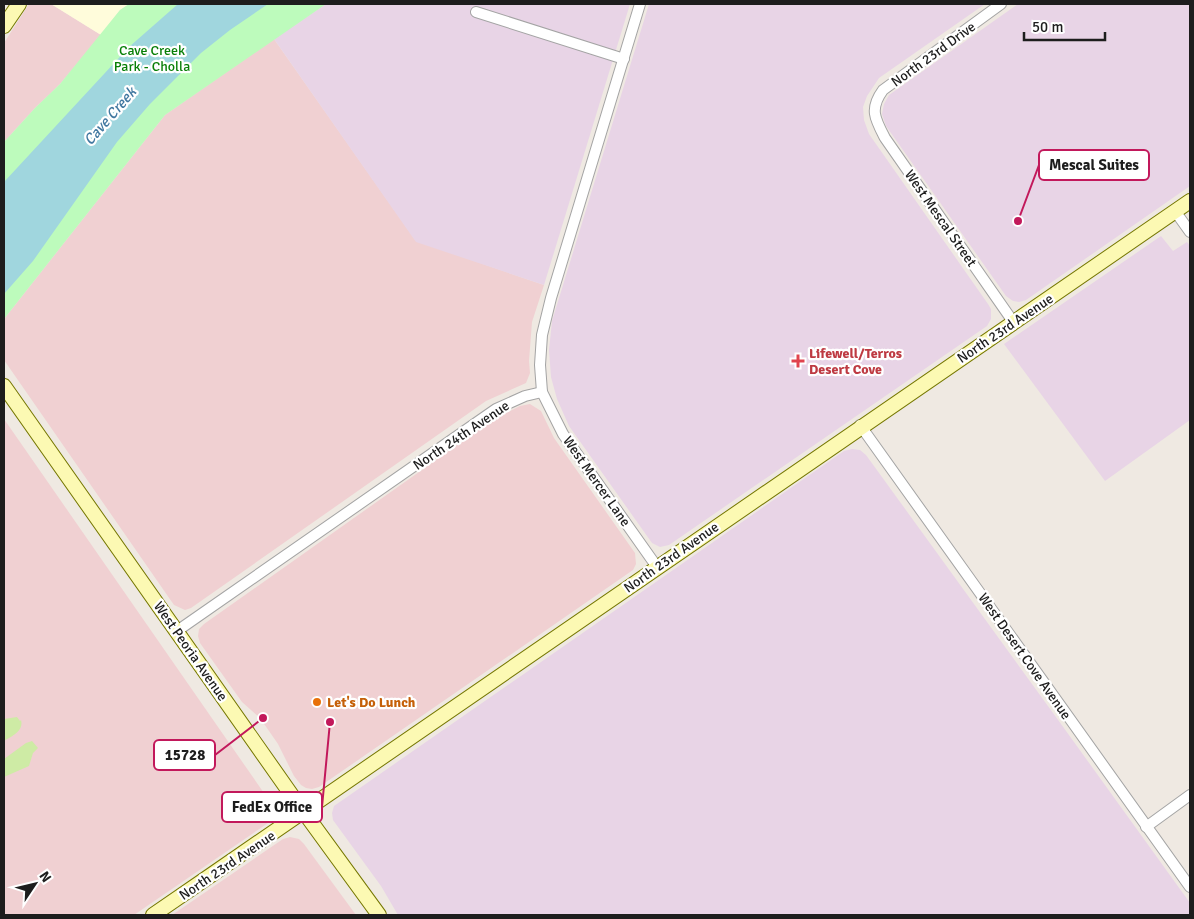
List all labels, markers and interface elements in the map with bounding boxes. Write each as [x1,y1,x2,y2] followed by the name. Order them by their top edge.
[1024,10,1105,42] scale bar
[888,18,979,91] street label: North 23rd Drive
[1032,18,1063,36] text: 50 m
[114,42,190,75] park label: Cave Creek Park - Cholla
[80,82,141,149] water label: Cave Creek
[1039,150,1149,180] callout: Mescal Suites
[1049,156,1139,174] text: Mescal Suites
[901,167,980,270] street label: West Mescal Street
[954,290,1057,367] street label: North 23rd Avenue
[809,345,902,378] place label: Lifewell/Terros Desert Cove
[791,354,805,368] marker: Lifewell/Terros Desert Cove
[410,397,513,474] street label: North 24th Avenue
[559,433,634,530] street label: West Mercer Lane
[620,518,722,597] street label: North 23rd Avenue
[974,590,1075,723] street label: West Desert Cove Avenue
[150,598,231,704] street label: West Peoria Avenue
[327,694,416,711] place label: Let's Do Lunch
[311,696,323,708] marker: Let's Do Lunch
[154,740,215,770] callout: 15728
[165,746,205,764] text: 15728
[222,792,322,822] callout: FedEx Office
[232,798,312,816] text: FedEx Office
[176,827,279,904] street label: North 23rd Avenue
[10,859,60,909] north arrow
[35,868,55,886] text: N

